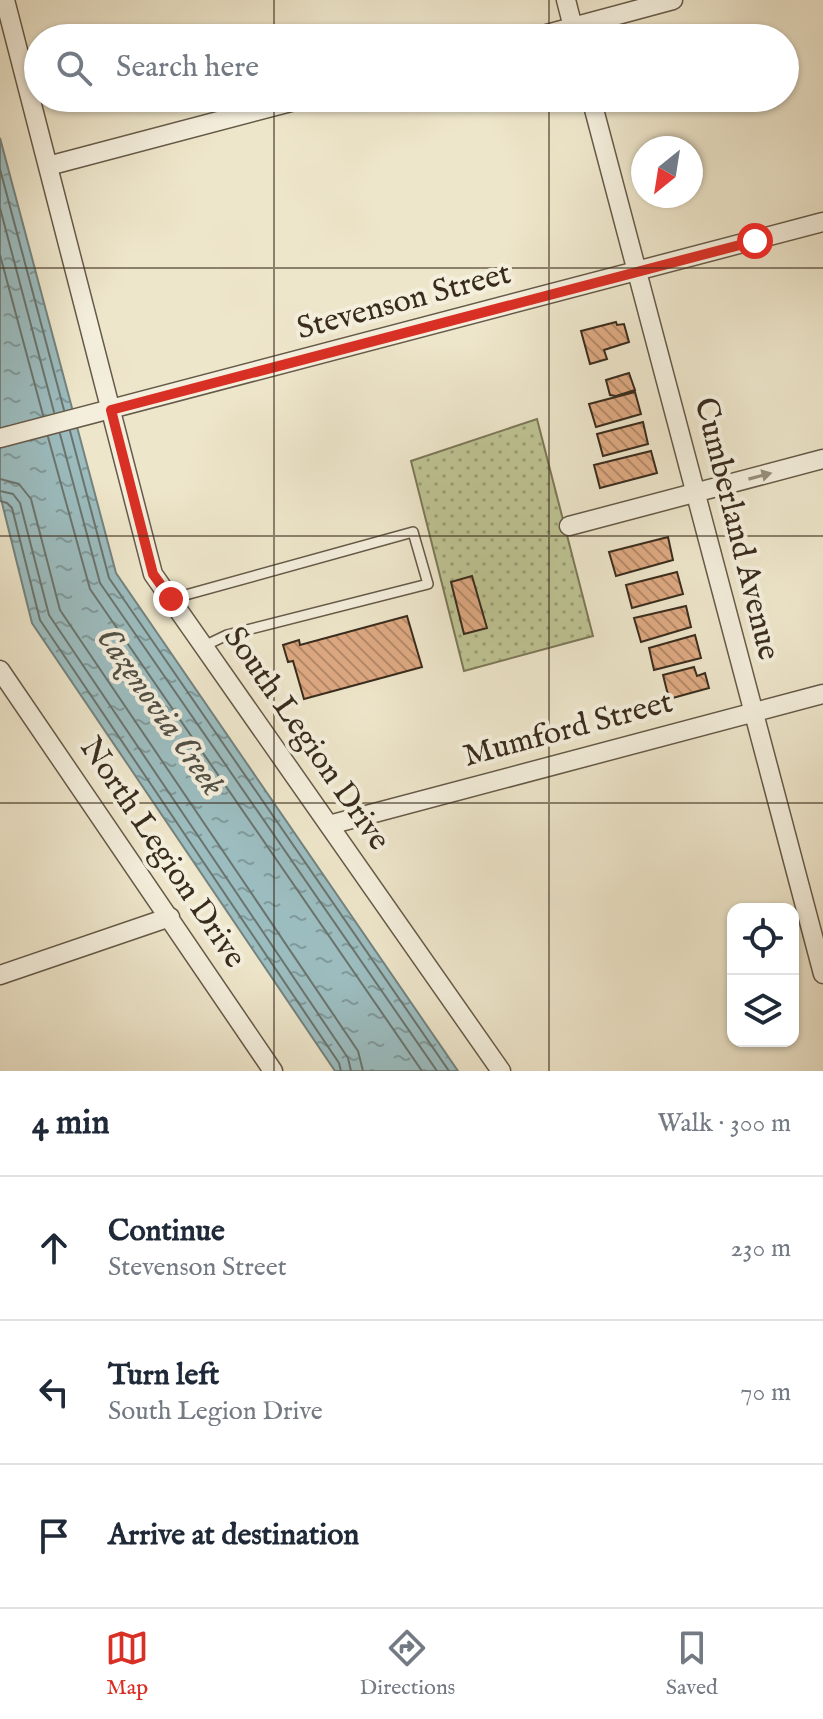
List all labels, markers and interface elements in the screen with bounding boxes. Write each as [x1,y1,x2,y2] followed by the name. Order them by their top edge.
[24,24,799,112] search box
[52,46,96,90] icon: search
[116,49,259,87] text: Search here
[631,136,703,208] north arrow
[737,223,773,259] route start
[293,254,515,350] street label: Stevenson Street
[684,393,788,665] street label: Cumberland Avenue
[748,469,773,481] one-way arrow
[153,581,189,617] route end
[86,619,234,805] water label: Cazenovia Creek
[213,619,399,859] street label: South Legion Drive
[459,682,677,778] street label: Mumford Street
[70,730,254,976] street label: North Legion Drive
[727,903,799,1047] map controls
[727,903,799,975] button: locate
[727,975,799,1047] button: layers
[32,1102,110,1145] text: 4 min
[657,1107,791,1140] text: Walk · 300 m
[108,1213,225,1251] text: Continue
[32,1226,76,1270] icon: ahead
[731,1232,791,1265] text: 230 m
[108,1251,287,1284] text: Stevenson Street
[108,1357,219,1395] text: Turn left
[32,1370,76,1414] icon: left
[740,1376,791,1409] text: 70 m
[108,1395,323,1428] text: South Legion Drive
[32,1514,76,1558] icon: arrive
[108,1517,359,1555] text: Arrive at destination
[105,1626,149,1702] tab: Map
[360,1626,455,1702] tab: Directions
[666,1626,718,1702] tab: Saved

